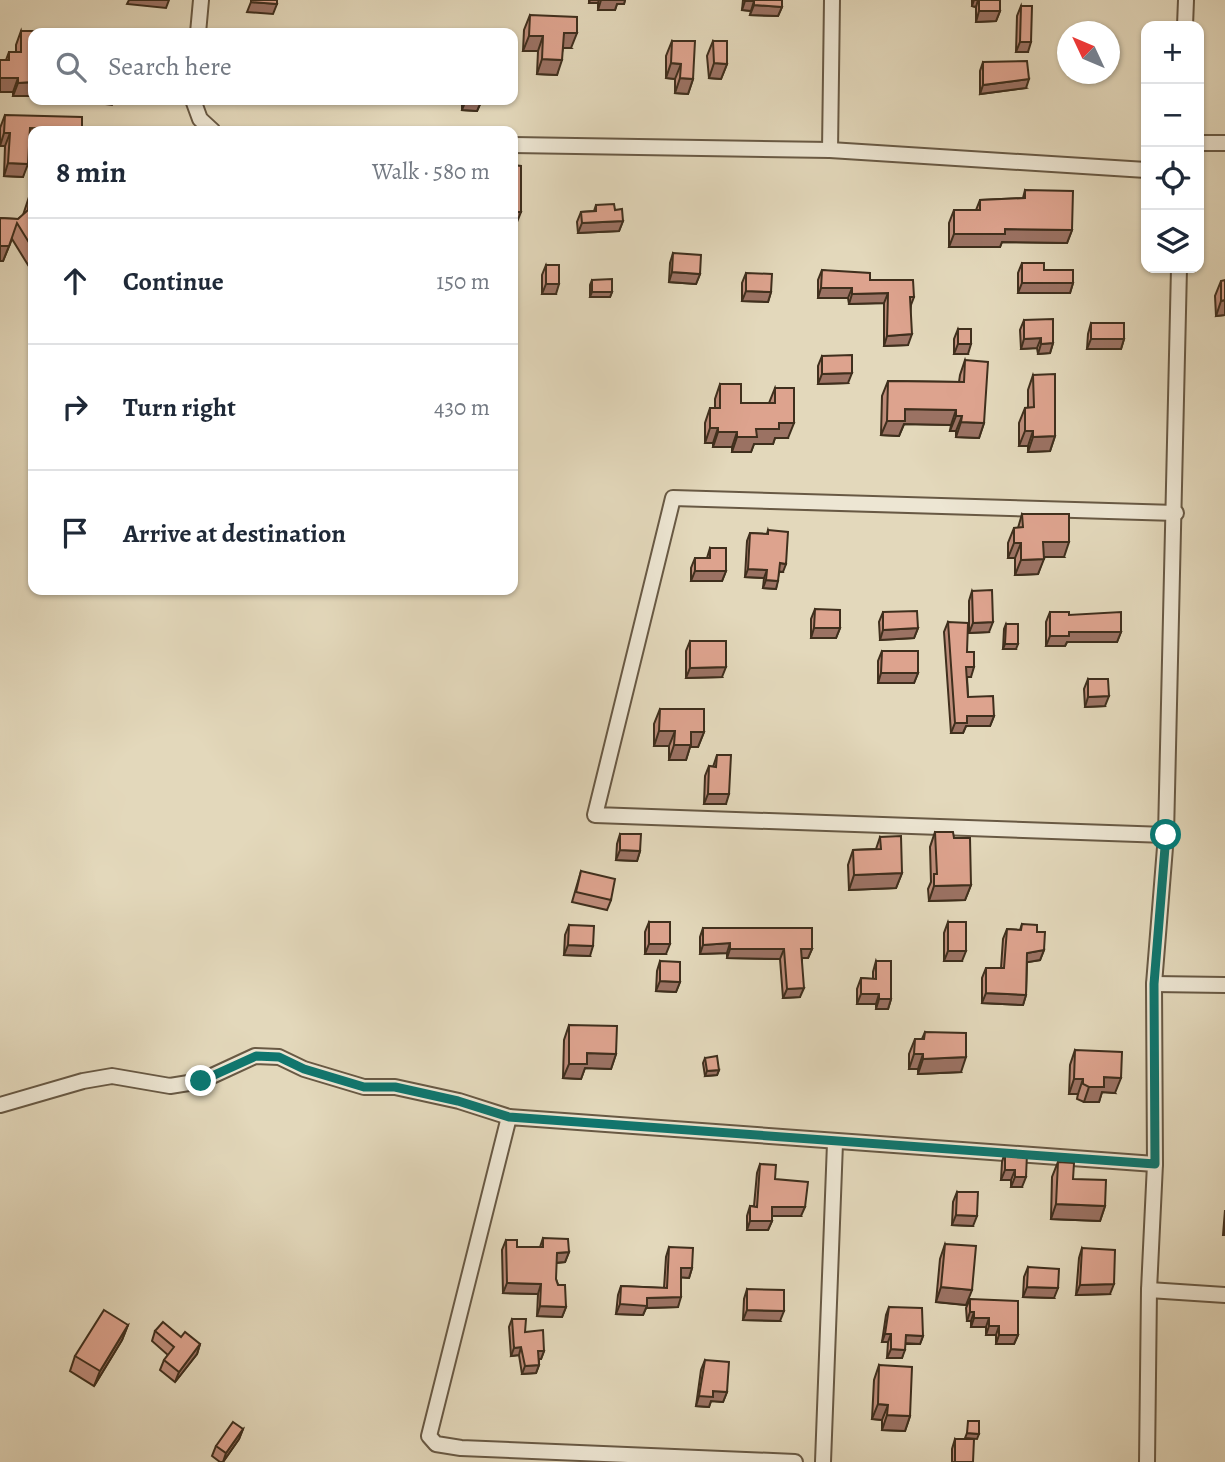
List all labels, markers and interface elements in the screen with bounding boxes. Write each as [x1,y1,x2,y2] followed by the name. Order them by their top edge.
[1057,21,1120,84] north arrow
[1141,21,1204,273] map controls
[1141,21,1204,84] button: +
[28,28,518,105] search box
[52,48,90,86] icon: search
[108,49,232,84] text: Search here
[1141,84,1204,147] button: −
[1141,147,1204,210] button: locate
[56,152,126,192] text: 8 min
[372,156,490,187] text: Walk · 580 m
[1141,210,1204,273] button: layers
[56,262,94,300] icon: ahead
[123,264,224,299] text: Continue
[436,266,490,297] text: 150 m
[56,388,94,426] icon: right
[123,390,236,425] text: Turn right
[434,392,490,423] text: 430 m
[56,514,94,552] icon: arrive
[123,516,346,551] text: Arrive at destination
[1150,819,1181,850] route start
[185,1065,216,1096] route end

